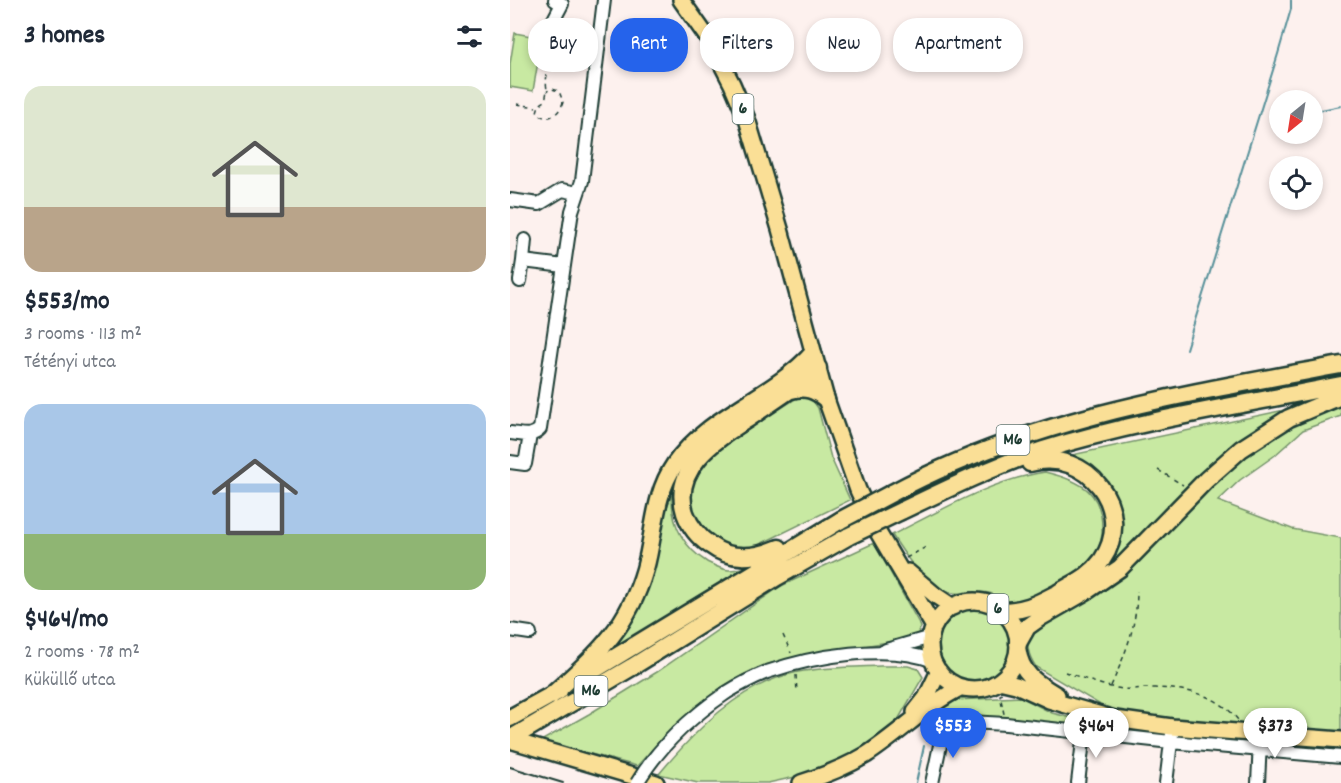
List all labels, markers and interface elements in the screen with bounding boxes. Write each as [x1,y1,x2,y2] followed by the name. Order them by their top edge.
[24,18,105,55] text: 3 homes
[528,18,598,72] chip: Buy
[610,18,688,72] chip: Rent
[700,18,794,72] chip: Filters
[806,18,881,72] chip: New
[893,18,1023,72] chip: Apartment
[453,20,486,53] icon: filters
[1269,90,1323,144] north arrow
[1269,90,1323,210] map controls
[732,94,754,124] road number: 6
[201,125,309,233] icon: home
[1269,156,1323,210] button: locate
[24,284,110,321] text: $553/mo
[24,321,142,349] text: 3 rooms · 113 m²
[24,349,116,377] text: Tétényi utca
[996,425,1030,455] road number: M6
[201,443,309,551] icon: home
[988,594,1008,624] road number: 6
[24,602,108,639] text: $464/mo
[24,639,140,667] text: 2 rooms · 78 m²
[24,667,115,695] text: Küküllő utca
[574,676,608,706] road number: M6
[917,708,989,759] pin: $553
[1060,708,1132,759] pin: $464
[1239,708,1311,759] pin: $373
[934,713,972,741] text: $553
[1078,713,1114,741] text: $464
[1257,713,1293,741] text: $373

